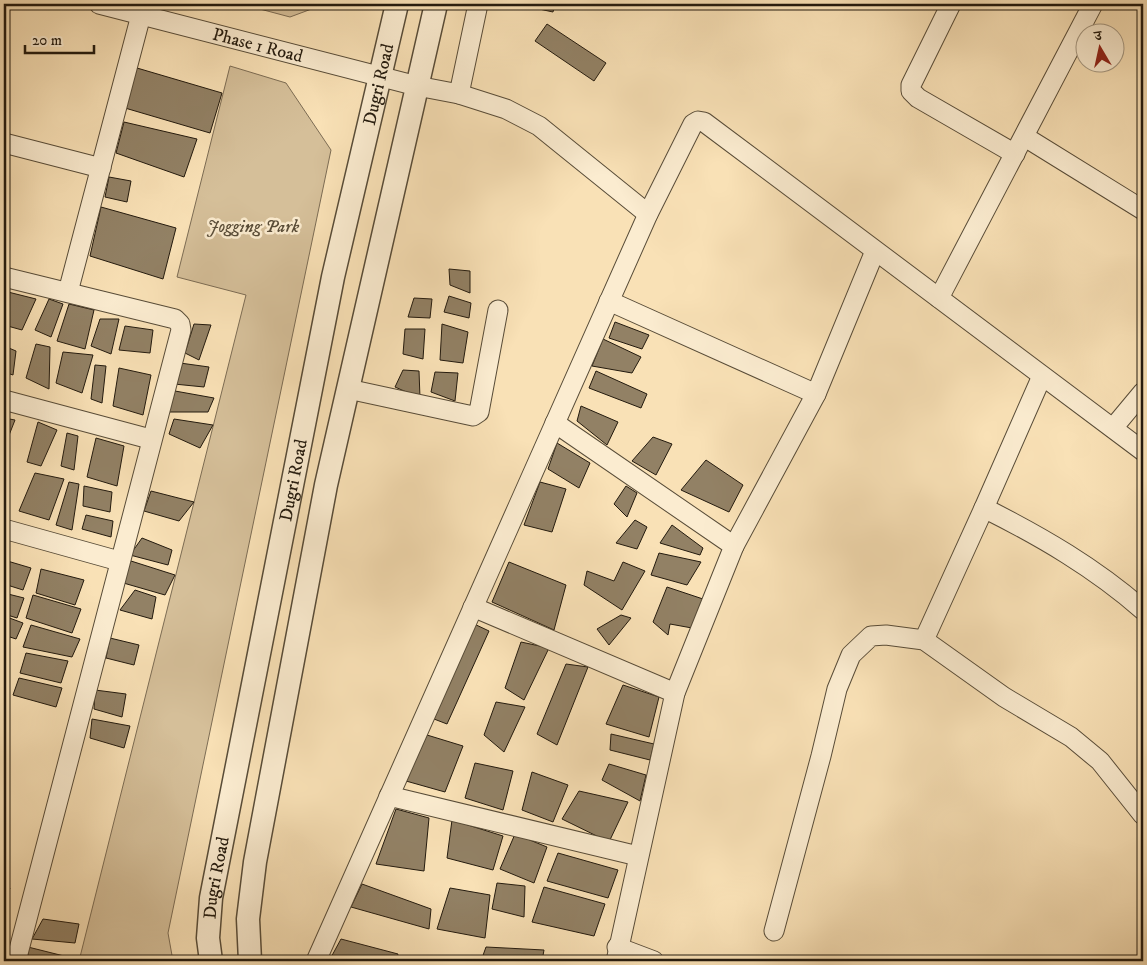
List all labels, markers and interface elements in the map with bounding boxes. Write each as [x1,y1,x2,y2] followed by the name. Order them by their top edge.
[25,22,94,54] scale bar
[1074,22,1124,72] north arrow
[210,24,305,68] street label: Phase 1 Road
[1092,27,1104,46] text: उ
[32,31,62,50] text: 20 m
[359,42,399,128] street label: Dugri Road
[207,216,300,238] park label: Jogging Park
[275,437,313,524] street label: Dugri Road
[199,835,235,920] street label: Dugri Road

